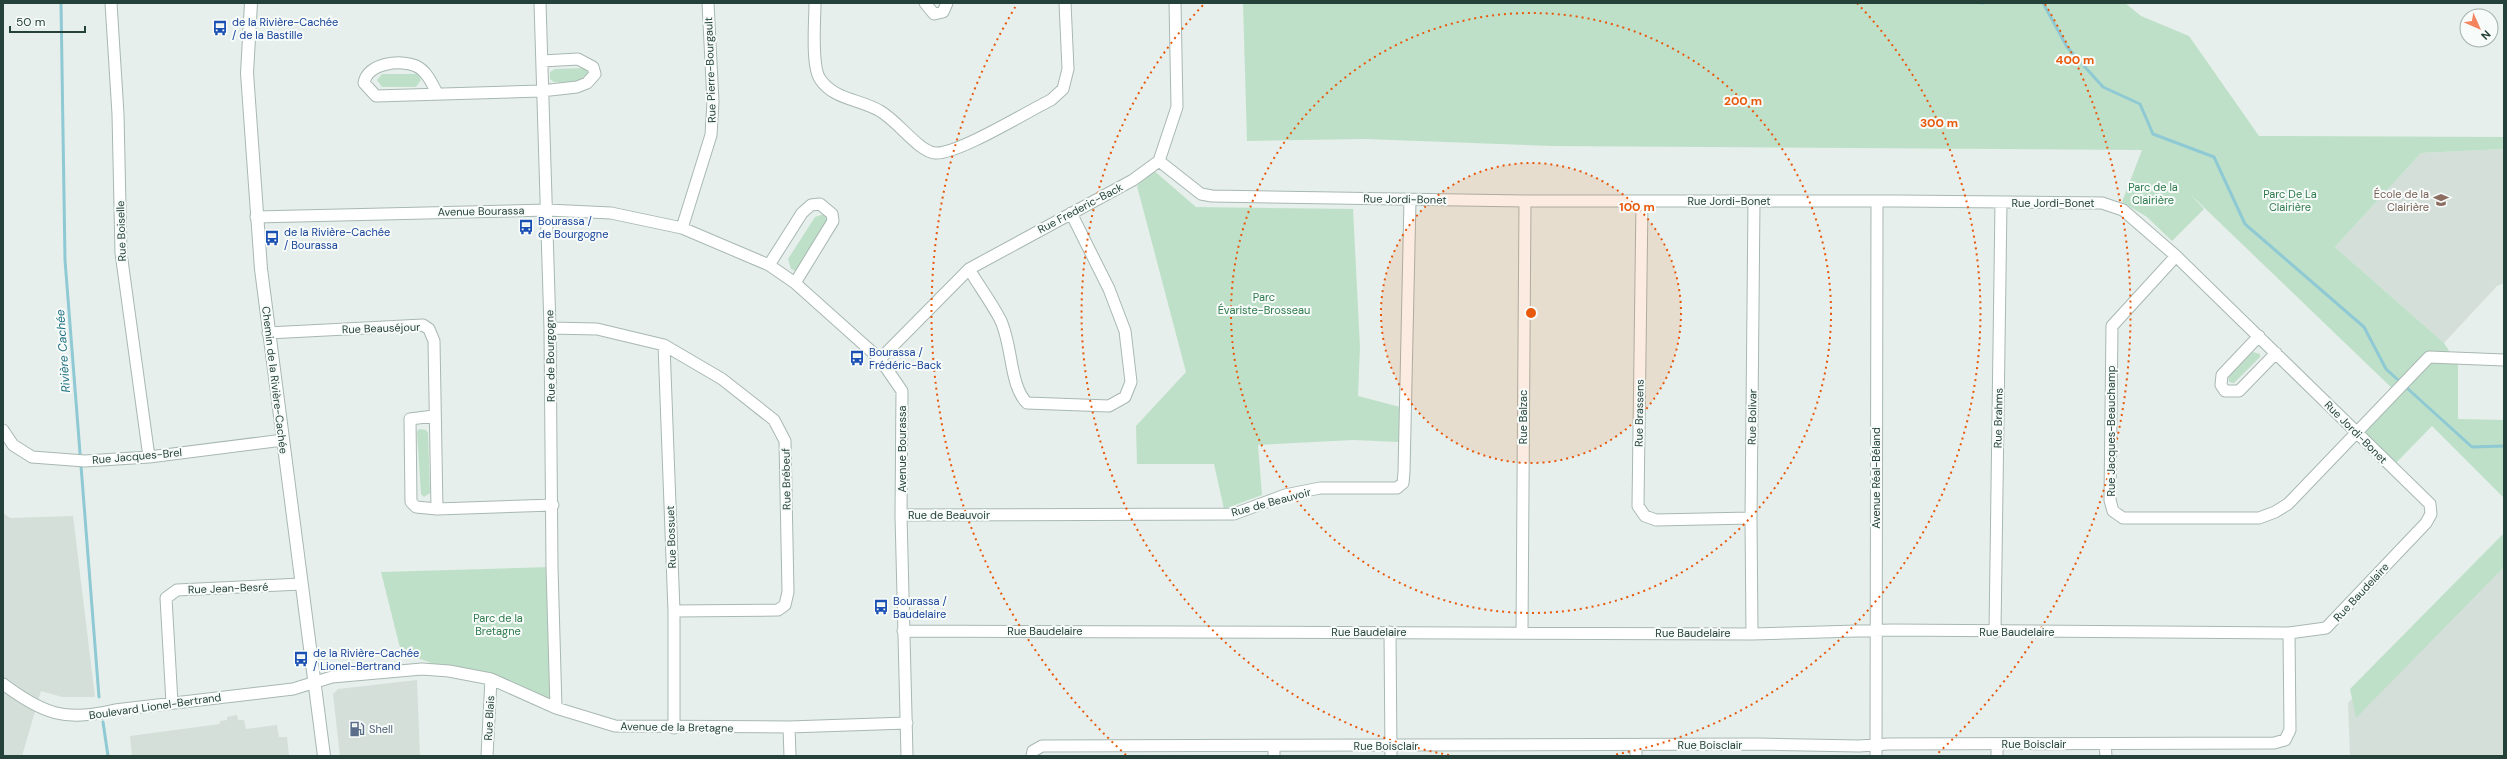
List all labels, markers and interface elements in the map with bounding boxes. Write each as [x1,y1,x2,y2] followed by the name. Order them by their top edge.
[10,8,85,34] scale bar
[2459,8,2499,48] north arrow
[16,14,45,30] text: 50 m
[232,15,338,42] place label: de la Rivière-Cachée / de la Bastille
[701,17,719,123] street label: Rue Pierre-Bourgault
[211,19,229,37] bus stop icon: de la Rivière-Cachée / de la Bastille
[2478,27,2494,43] text: N
[2056,52,2094,68] text: 400 m
[1724,93,1762,109] text: 200 m
[1920,115,1958,131] text: 300 m
[1035,179,1125,236] street label: Rue Frederic-Back
[2128,180,2178,207] park label: Parc de la Clairière
[2263,187,2317,214] park label: Parc De La Clairière
[2374,187,2429,214] place label: École de la Clairière
[1363,191,1447,207] street label: Rue Jordi-Bonet
[2432,191,2450,209] school or university icon: École de la Clairière
[1687,194,1771,208] street label: Rue Jordi-Bonet
[2011,196,2095,210] street label: Rue Jordi-Bonet
[1619,199,1655,215] text: 100 m
[113,200,129,262] street label: Rue Boiselle
[437,203,525,219] street label: Avenue Bourassa
[538,214,608,241] place label: Bourassa / de Bourgogne
[517,218,535,236] bus stop icon: Bourassa / de Bourgogne
[284,225,390,252] place label: de la Rivière-Cachée / Bourassa
[263,229,281,247] bus stop icon: de la Rivière-Cachée / Bourassa
[1218,290,1310,317] park label: Parc Évariste-Brosseau
[259,305,291,455] street label: Chemin de la Rivière-Cachée
[1524,306,1538,320] centre of rings
[52,309,74,393] water label: Rivière Cachée
[542,310,558,402] street label: Rue de Bourgogne
[342,320,420,336] street label: Rue Beauséjour
[869,345,942,372] place label: Bourassa / Frédéric-Back
[848,349,866,367] bus stop icon: Bourassa / Frédéric-Back
[2104,365,2118,497] street label: Rue Jacques-Beauchamp
[1631,379,1647,447] street label: Rue Brassens
[1990,388,2006,448] street label: Rue Brahms
[1745,389,1759,445] street label: Rue Bolivar
[1516,390,1530,444] street label: Rue Balzac
[2322,398,2390,466] street label: Rue Jordi-Bonet
[895,406,909,492] street label: Avenue Bourassa
[1869,427,1883,529] street label: Avenue Réal-Béland
[92,445,182,467] street label: Rue Jacques-Brel
[778,448,794,510] street label: Rue Brébeuf
[1230,485,1312,519] street label: Rue de Beauvoir
[663,505,679,569] street label: Rue Bossuet
[908,508,990,522] street label: Rue de Beauvoir
[2330,560,2392,624] street label: Rue Baudelaire
[188,580,268,596] street label: Rue Jean-Besré
[893,594,947,621] place label: Bourassa / Baudelaire
[872,598,890,616] bus stop icon: Bourassa / Baudelaire
[473,611,523,638] park label: Parc de la Bretagne
[1007,624,1083,638] street label: Rue Baudelaire
[1331,625,1407,639] street label: Rue Baudelaire
[1979,625,2055,639] street label: Rue Baudelaire
[1655,626,1731,640] street label: Rue Baudelaire
[313,646,419,673] place label: de la Rivière-Cachée / Lionel-Bertrand
[292,650,310,668] bus stop icon: de la Rivière-Cachée / Lionel-Bertrand
[88,690,222,722] street label: Boulevard Lionel-Bertrand
[481,695,497,741] street label: Rue Blais
[620,719,734,735] street label: Avenue de la Bretagne
[348,720,366,738] fuel station icon: Shell
[369,722,393,736] place label: Shell
[2002,737,2066,751] street label: Rue Boisclair
[1678,738,1742,752] street label: Rue Boisclair
[1354,739,1418,753] street label: Rue Boisclair

